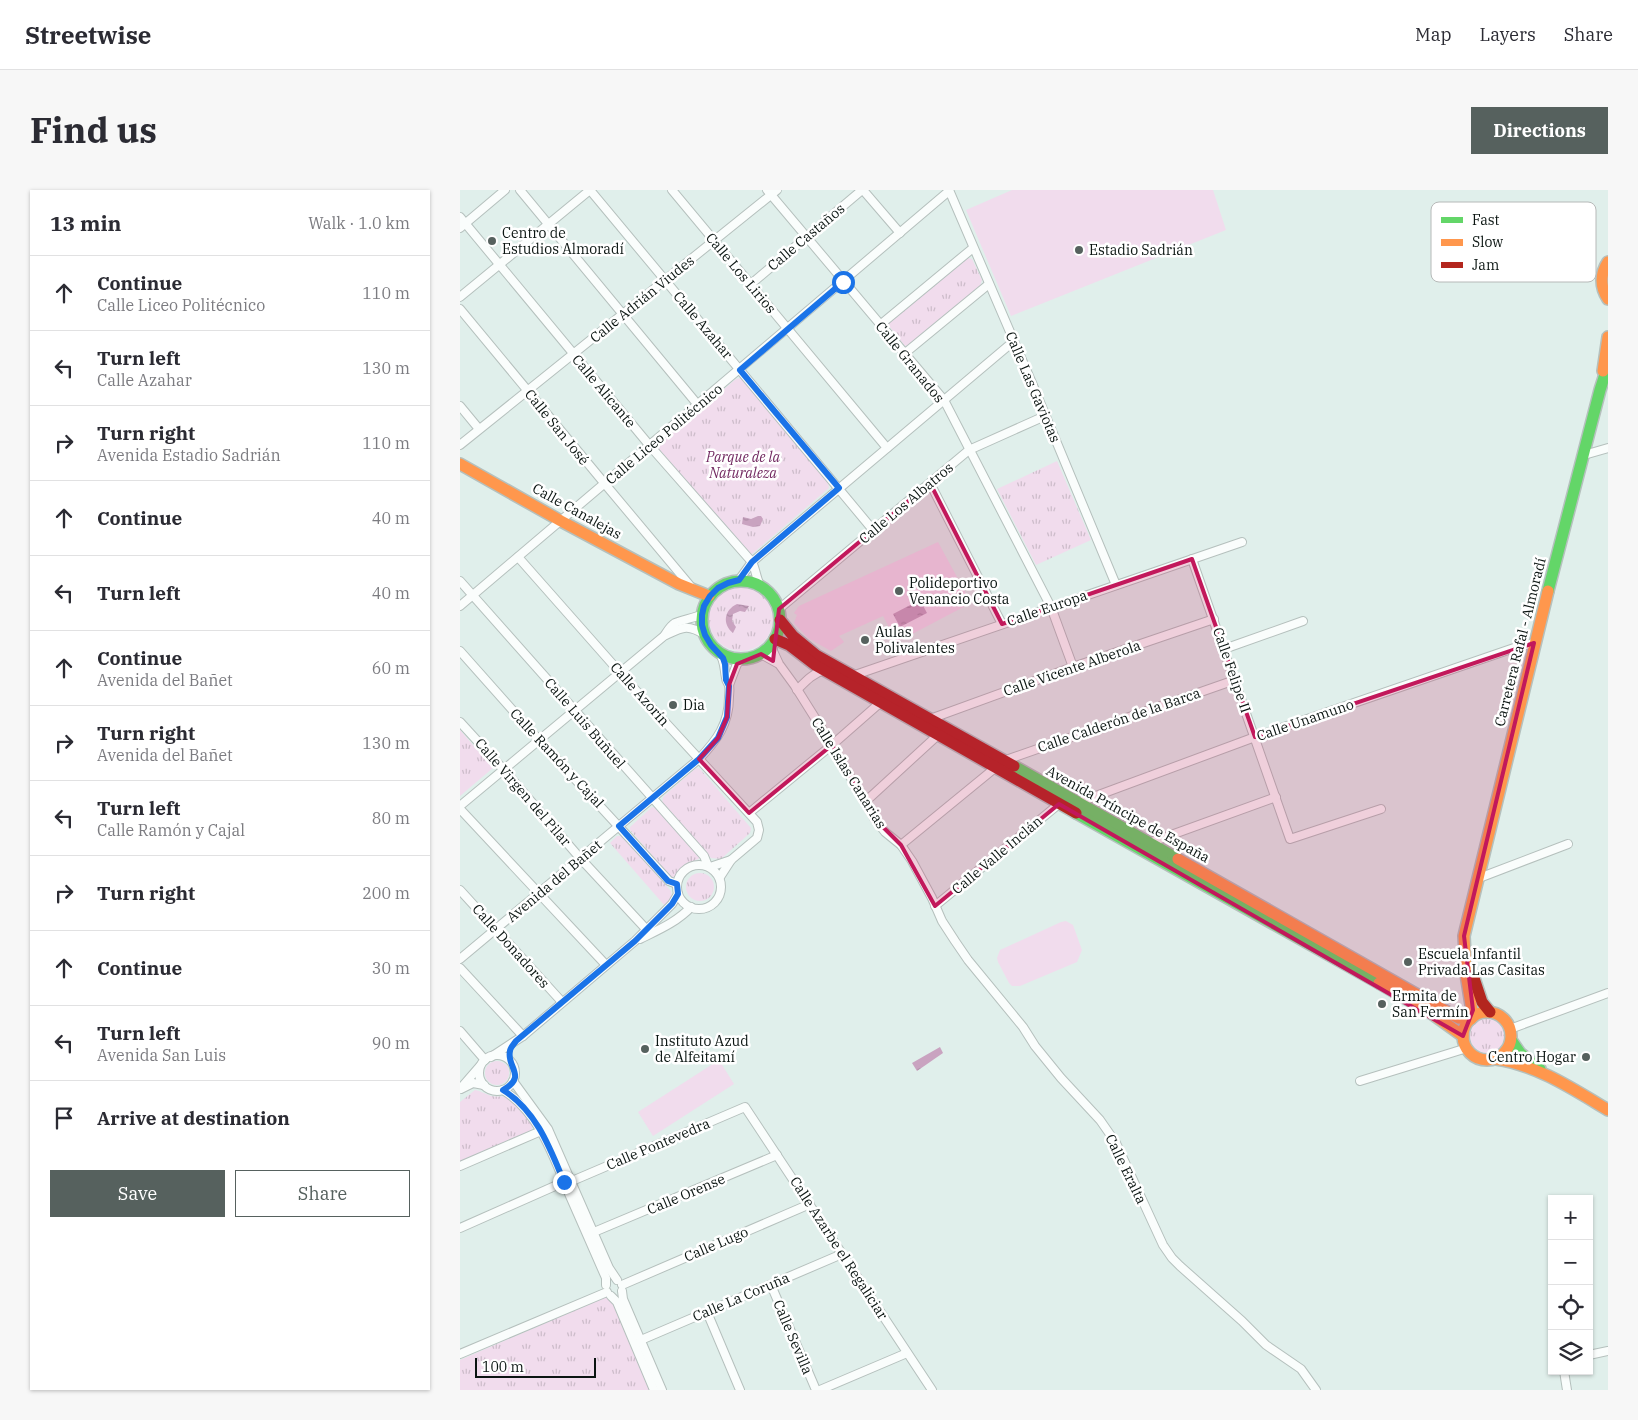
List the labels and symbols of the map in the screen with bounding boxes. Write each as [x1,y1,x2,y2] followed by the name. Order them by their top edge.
[764,199,848,275] street label: Calle Castaños
[1431,202,1596,282] legend
[1472,211,1500,229] text: Fast
[502,224,624,258] place label: Centro de Estudios Almoradí
[702,229,780,317] street label: Calle Los Lirios
[1472,233,1503,251] text: Slow
[486,235,498,247] marker: Centro de Estudios Almoradí
[1089,241,1193,259] place label: Estadio Sadrián
[1073,244,1085,256] marker: Estadio Sadrián
[586,251,698,347] street label: Calle Adrián Viudes
[1472,256,1499,274] text: Jam
[832,271,855,294] route start
[669,287,737,363] street label: Calle Azahar
[872,318,948,406] street label: Calle Granados
[1002,329,1065,445] street label: Calle Las Gaviotas
[568,351,640,431] street label: Calle Alicante
[602,380,726,488] street label: Calle Liceo Politécnico
[521,385,593,469] street label: Calle San José
[705,448,780,482] park label: Parque de la Naturaleza
[855,458,957,548] street label: Calle Los Albatros
[529,479,625,543] street label: Calle Canalejas
[1490,556,1550,728] street label: Carretera Rafal - Almoradí
[909,574,1010,608] place label: Polideportivo Venancio Costa
[893,585,905,597] marker: Polideportivo Venancio Costa
[1004,586,1090,630] street label: Calle Europa
[875,623,955,657] place label: Aulas Polivalentes
[1209,625,1255,715] street label: Calle Felipe II
[859,634,871,646] marker: Aulas Polivalentes
[1001,636,1143,700] street label: Calle Vicente Alberola
[607,658,673,730] street label: Calle Azorín
[541,674,629,772] street label: Calle Luis Buñuel
[1035,683,1203,756] street label: Calle Calderón de la Barca
[1254,695,1356,745] street label: Calle Unamuno
[683,696,705,714] place label: Dia
[667,699,679,711] marker: Dia
[506,704,608,812] street label: Calle Ramón y Cajal
[808,714,891,832] street label: Calle Islas Canarias
[471,734,575,850] street label: Calle Virgen del Pilar
[1043,761,1213,867] street label: Avenida Príncipe de España
[948,812,1046,898] street label: Calle Valle Inclán
[503,836,605,926] street label: Avenida del Bañet
[468,900,554,992] street label: Calle Donadores
[1418,945,1545,979] place label: Escuela Infantil Privada Las Casitas
[1402,956,1414,968] marker: Escuela Infantil Privada Las Casitas
[1392,987,1469,1021] place label: Ermita de San Fermín
[1376,998,1388,1010] marker: Ermita de San Fermín
[655,1032,749,1066] place label: Instituto Azud de Alfeitamí
[639,1043,651,1055] marker: Instituto Azud de Alfeitamí
[1488,1048,1577,1066] place label: Centro Hogar
[1580,1051,1592,1063] marker: Centro Hogar
[603,1114,713,1174] street label: Calle Pontevedra
[1101,1131,1151,1207] street label: Calle Eralta
[644,1170,728,1218] street label: Calle Orense
[553,1171,576,1194] route end
[786,1173,892,1323] street label: Calle Azarbe el Regaliciar
[681,1222,751,1266] street label: Calle Lugo
[690,1268,792,1326] street label: Calle La Coruña
[769,1297,817,1377] street label: Calle Sevilla
[475,1355,596,1378] scale bar

